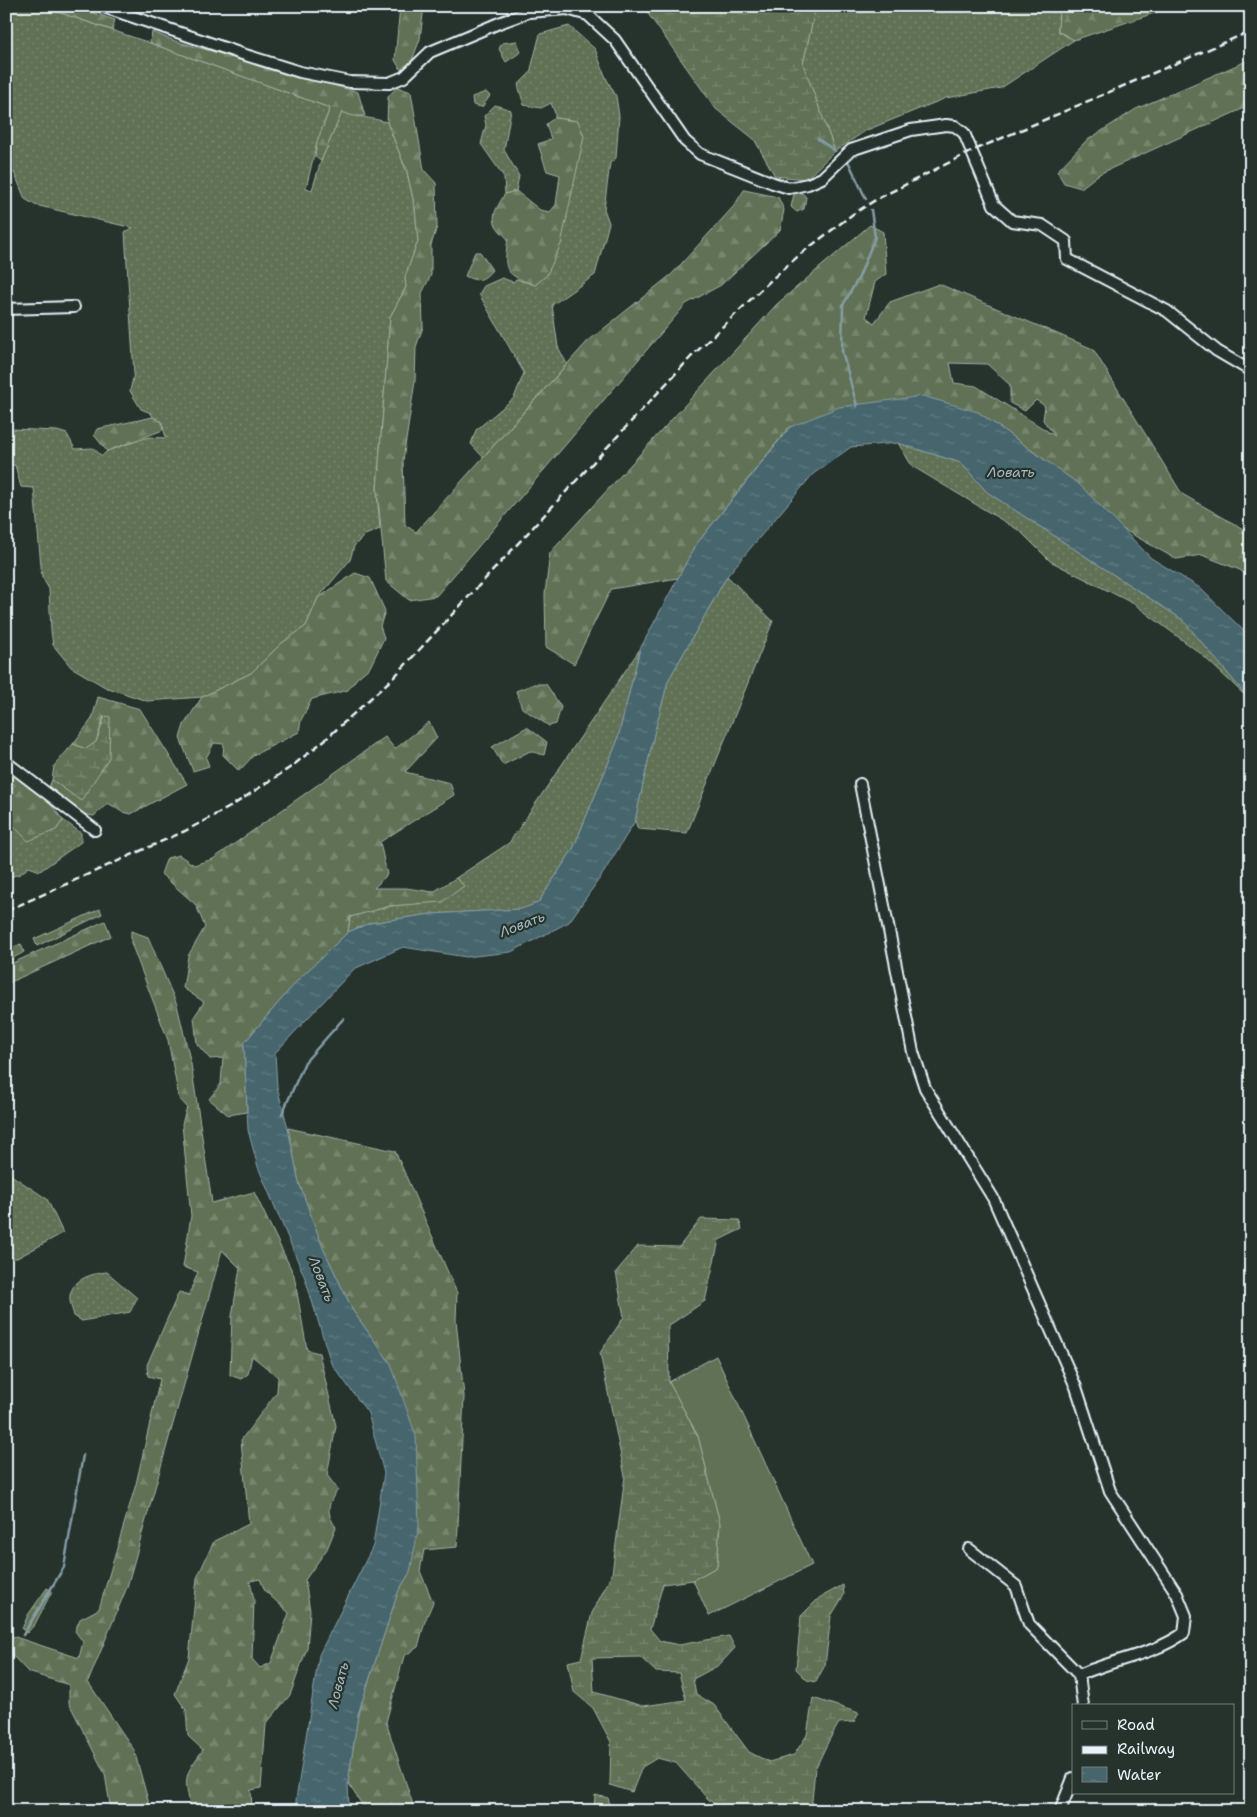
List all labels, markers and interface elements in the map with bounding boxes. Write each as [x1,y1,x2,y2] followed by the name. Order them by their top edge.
[986,463,1035,481] water label: Ловать
[496,907,547,941] water label: Ловать
[305,1253,339,1304] water label: Ловать
[323,1660,353,1711] water label: Ловать
[1072,1704,1234,1794] legend
[1117,1715,1155,1735] text: Road
[1117,1739,1175,1759] text: Railway
[1117,1765,1161,1785] text: Water

